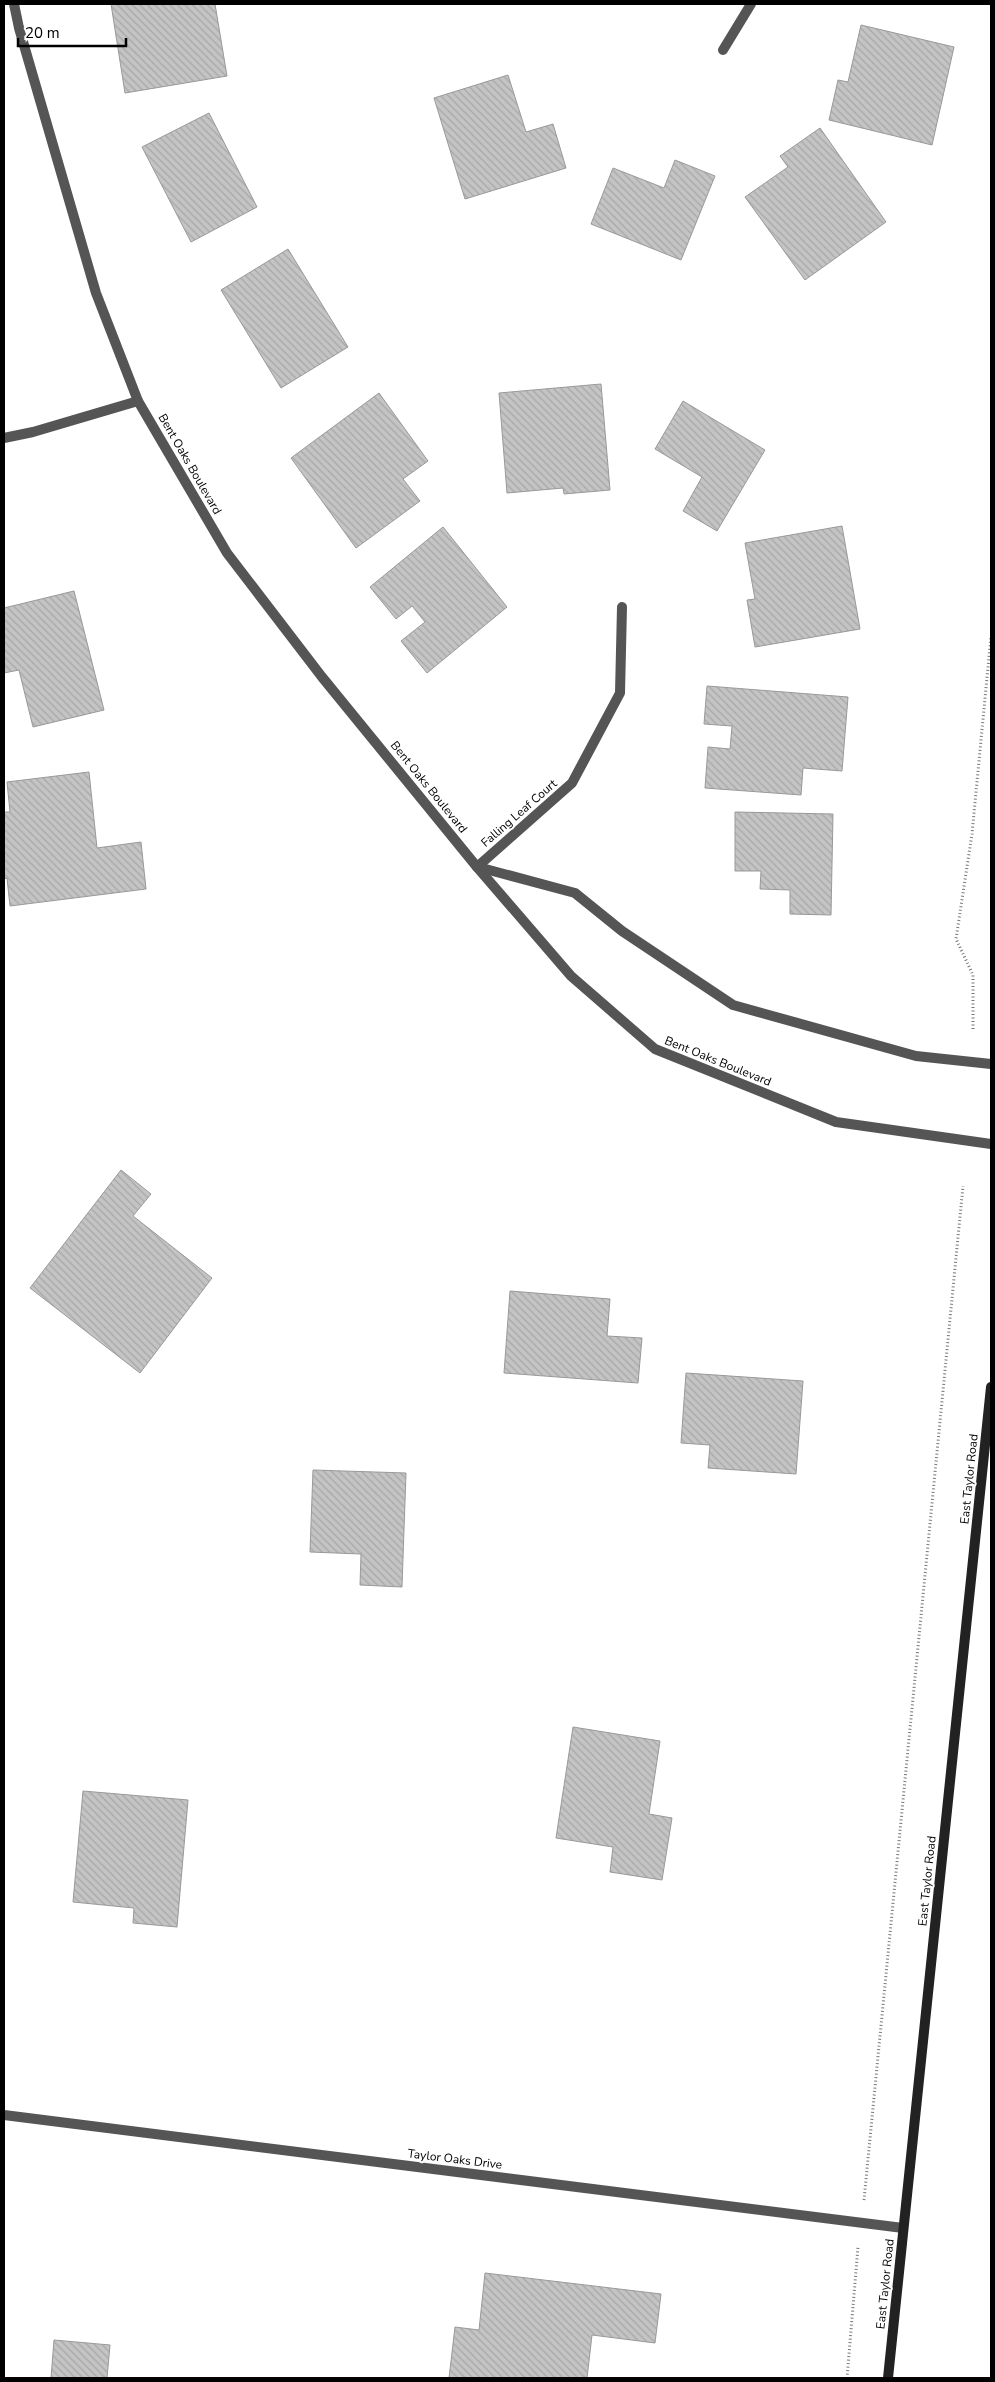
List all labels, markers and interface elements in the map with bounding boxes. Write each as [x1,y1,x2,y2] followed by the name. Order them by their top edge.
[18,15,125,47] scale bar
[25,23,60,43] text: 20 m
[155,411,225,517] street label: Bent Oaks Boulevard
[387,738,471,836] street label: Bent Oaks Boulevard
[478,775,561,850] street label: Falling Leaf Court
[662,1032,774,1090] street label: Bent Oaks Boulevard
[956,1433,982,1525] street label: East Taylor Road
[914,1835,940,1927] street label: East Taylor Road
[407,2145,503,2173] street label: Taylor Oaks Drive
[872,2238,898,2330] street label: East Taylor Road

